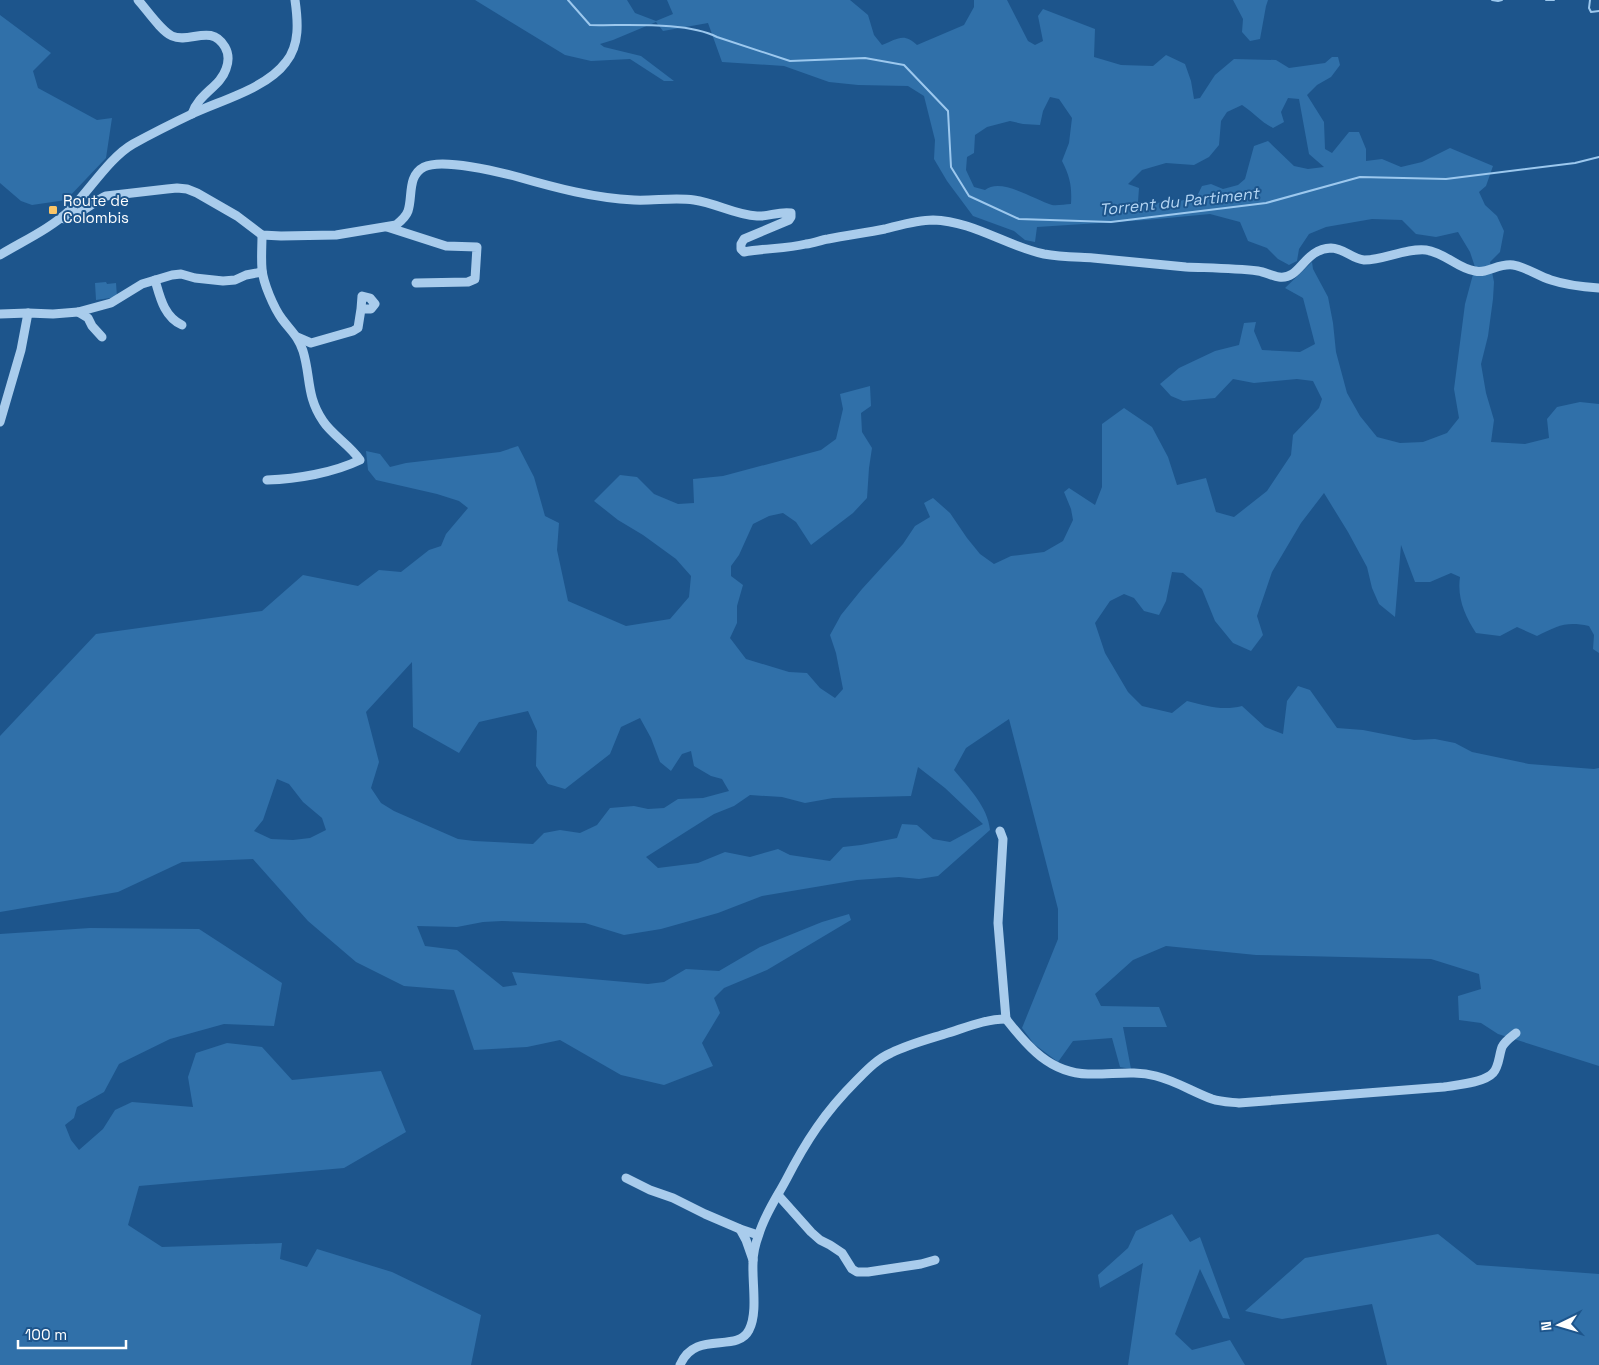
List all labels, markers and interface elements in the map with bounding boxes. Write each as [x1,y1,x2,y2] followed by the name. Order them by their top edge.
[1098,183,1262,220] water label: Torrent du Partiment
[63,191,129,227] place label: Route de Colombis
[47,204,59,216] marker: Route de Colombis
[1534,1300,1584,1350] north arrow
[18,1318,125,1350] scale bar
[1537,1321,1555,1332] text: N
[25,1325,67,1344] text: 100 m

